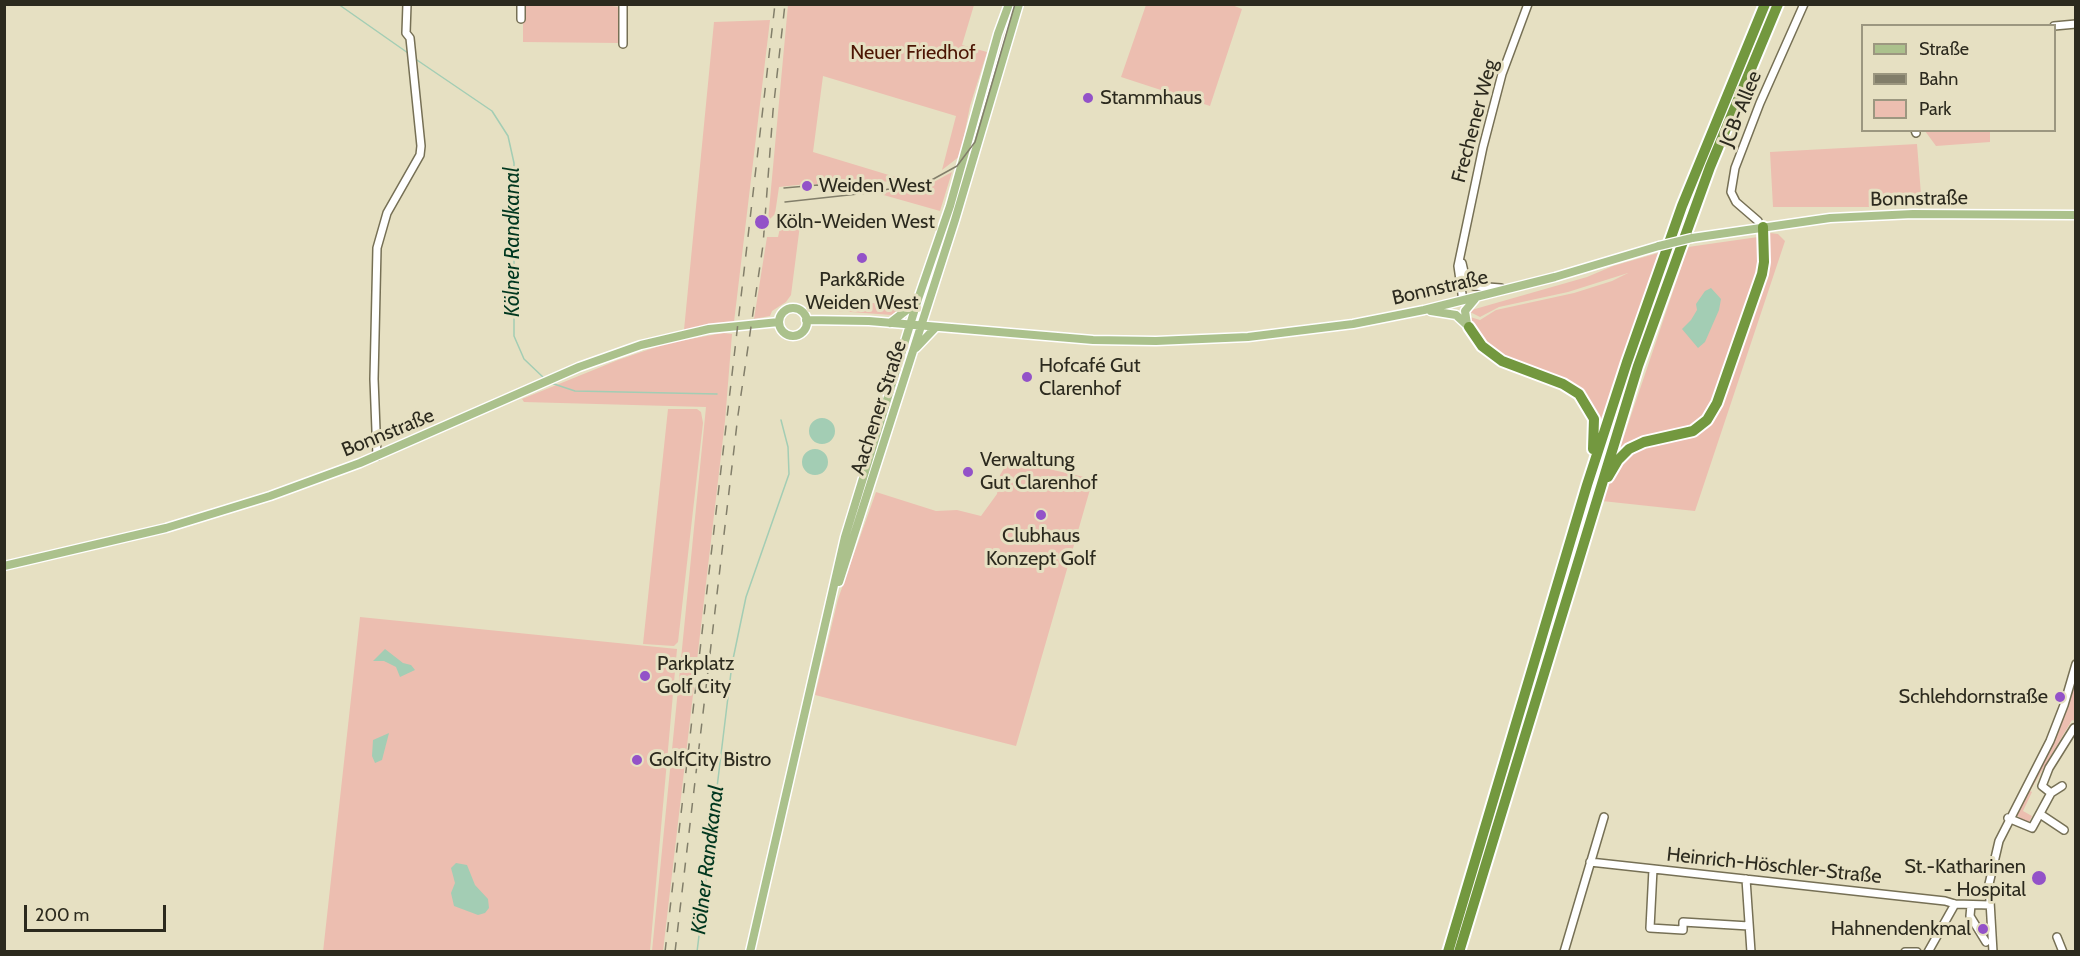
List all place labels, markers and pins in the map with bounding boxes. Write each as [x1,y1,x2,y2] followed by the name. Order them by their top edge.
[1100,86,1202,110] place label: Stammhaus
[1081,91,1095,105] marker: Stammhaus
[819,174,932,198] place label: Weiden West
[800,179,814,193] marker: Weiden West
[776,210,935,234] place label: Köln-Weiden West
[753,213,771,231] marker: Köln-Weiden West
[855,251,869,265] marker: Park&Ride Weiden West
[805,268,919,315] place label: Park&Ride Weiden West
[1039,354,1140,401] place label: Hofcafé Gut Clarenhof
[1020,370,1034,384] marker: Hofcafé Gut Clarenhof
[980,448,1097,495] place label: Verwaltung Gut Clarenhof
[961,465,975,479] marker: Verwaltung Gut Clarenhof
[1034,508,1048,522] marker: Clubhaus Konzept Golf
[986,524,1096,571] place label: Clubhaus Konzept Golf
[657,652,734,699] place label: Parkplatz Golf City
[638,669,652,683] marker: Parkplatz Golf City
[1899,685,2048,709] place label: Schlehdornstraße
[2053,690,2067,704] marker: Schlehdornstraße
[649,748,771,772] place label: GolfCity Bistro
[630,753,644,767] marker: GolfCity Bistro
[1904,855,2026,902] place label: St.-Katharinen - Hospital
[2030,869,2048,887] marker: St.-Katharinen - Hospital
[1831,917,1971,941] place label: Hahnendenkmal
[1976,922,1990,936] marker: Hahnendenkmal

